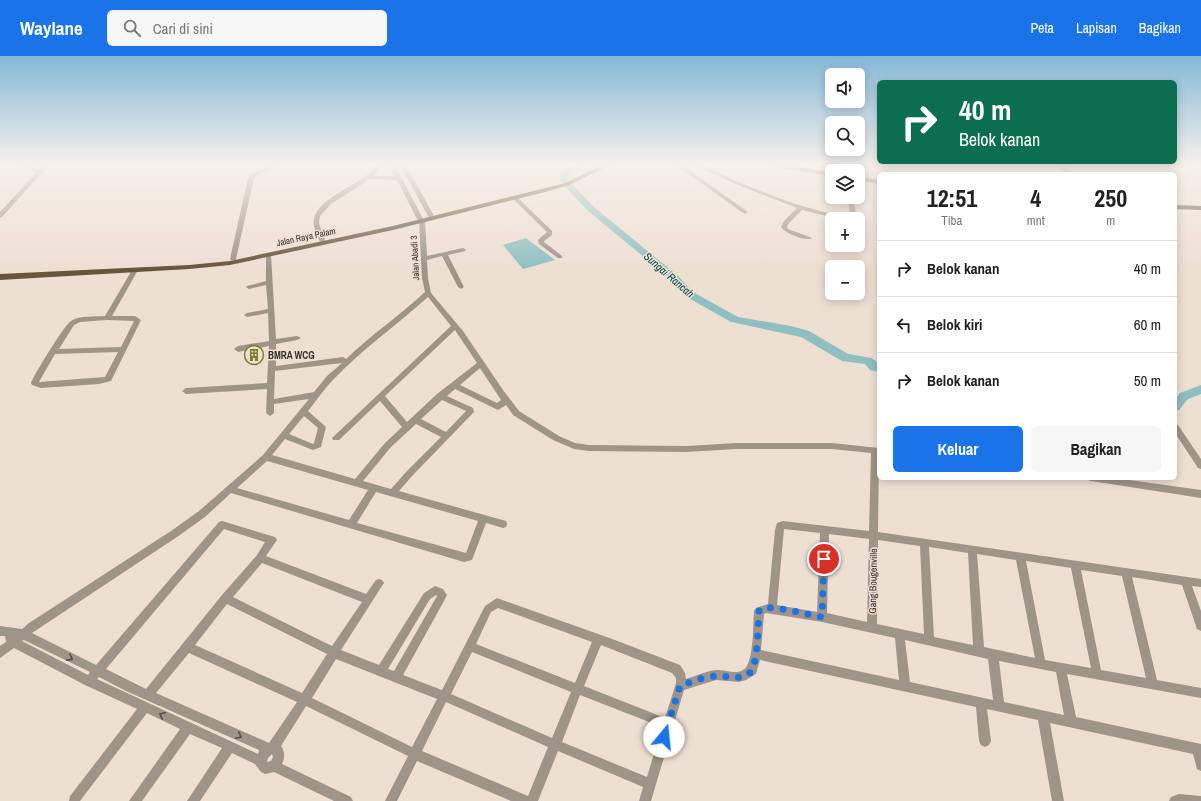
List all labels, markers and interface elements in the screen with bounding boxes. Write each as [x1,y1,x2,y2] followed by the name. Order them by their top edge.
[107,10,387,46] search box
[20,15,83,41] text: Waylane
[121,17,143,39] icon: search
[153,18,213,39] text: Cari di sini
[1030,19,1054,37] text: Peta
[1076,19,1117,37] text: Lapisan
[1139,19,1181,37] text: Bagikan
[825,68,865,300] map controls
[825,68,865,108] button: sound
[959,91,1011,129] text: 40 m
[893,96,945,148] icon: right
[825,116,865,156] button: search
[959,127,1040,152] text: Belok kanan
[825,164,865,204] button: layers
[927,182,977,214] text: 12:51
[1030,182,1041,214] text: 4
[1094,182,1127,214] text: 250
[825,212,865,252] button: +
[941,212,962,229] text: Tiba
[1027,212,1045,229] text: mnt
[1106,212,1115,229] text: m
[275,225,337,249] street label: Jalan Raya Palam
[408,235,422,281] street label: Jalan Abadi 3
[641,249,697,301] water label: Sungai Rancah
[893,258,915,280] icon: right
[927,258,999,279] text: Belok kanan
[1134,258,1161,279] text: 40 m
[825,260,865,300] button: −
[893,314,915,336] icon: left
[927,314,982,335] text: Belok kiri
[1134,314,1161,335] text: 60 m
[243,344,265,366] building icon: BMRA WCG
[268,349,315,362] place label: BMRA WCG
[893,370,915,392] icon: right
[927,370,999,391] text: Belok kanan
[1134,370,1161,391] text: 50 m
[893,426,1023,472] button: Keluar
[1031,426,1161,472] button: Bagikan
[807,542,841,576] pin
[813,548,835,570] icon: arrive
[866,548,880,614] street label: Gang Bougenville
[66,653,73,661] one-way arrow
[159,712,166,720] one-way arrow
[643,716,685,758] position arrow
[235,731,242,739] one-way arrow

